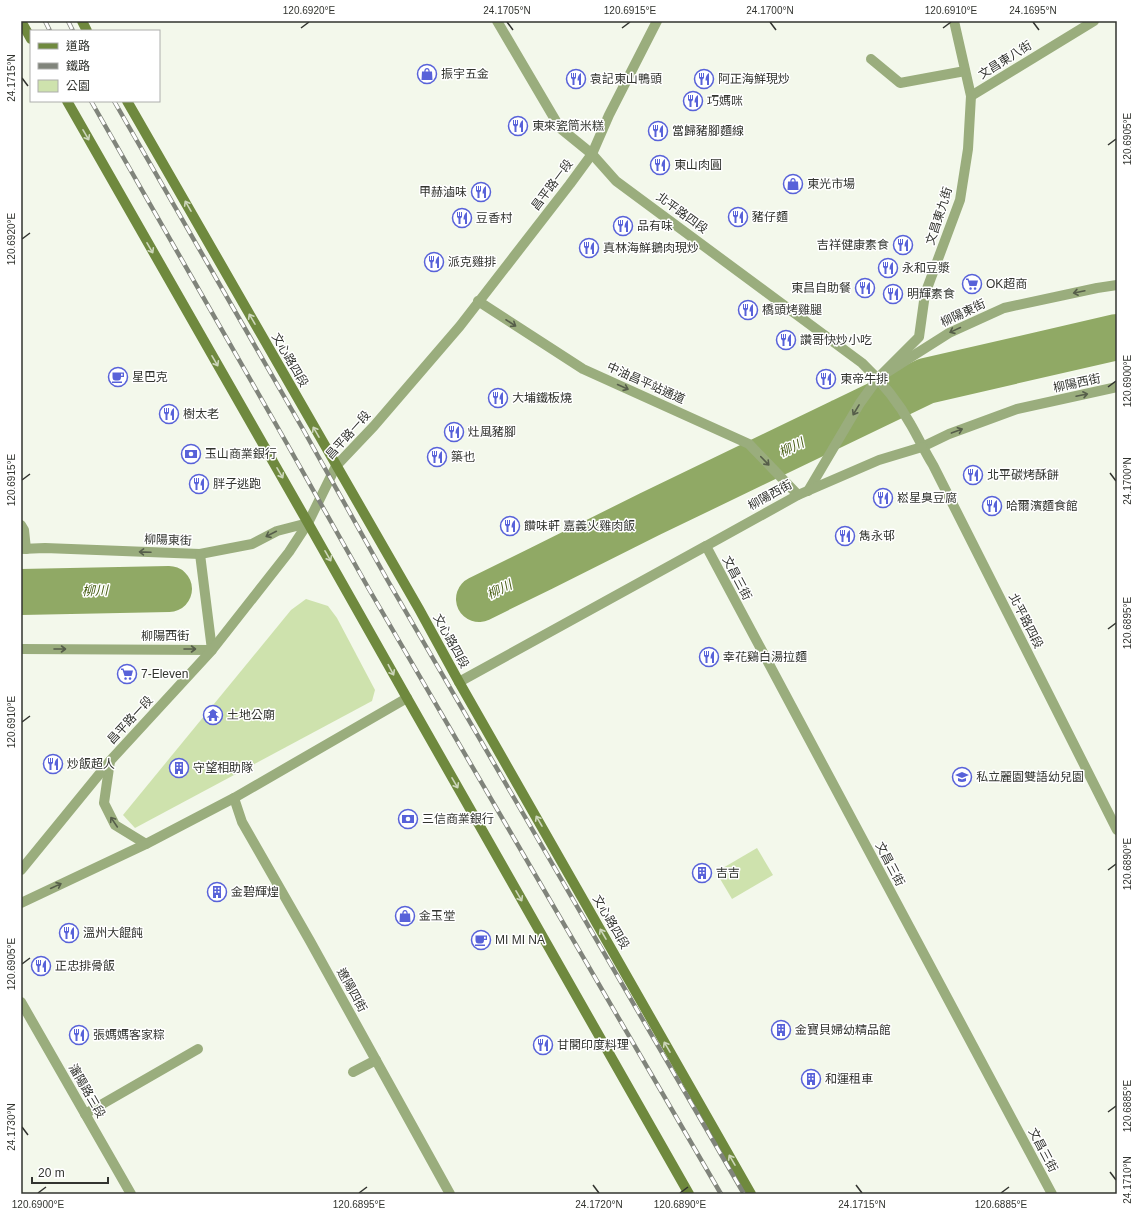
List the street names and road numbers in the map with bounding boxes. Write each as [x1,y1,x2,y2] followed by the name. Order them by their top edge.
[976,38,1034,82] street label: 文昌東八街
[528,157,576,213] street label: 昌平路一段
[923,185,955,247] street label: 文昌東九街
[654,190,710,236] street label: 北平路四段
[938,297,988,329] street label: 柳陽東街
[269,331,311,389] street label: 文心路四段
[605,360,687,406] street label: 中油昌平站通道
[1052,371,1102,395] street label: 柳陽西街
[323,408,373,462] street label: 昌平路一段
[746,477,794,513] street label: 柳陽西街
[144,532,192,548] street label: 柳陽東街
[720,554,754,602] street label: 文昌三街
[1006,591,1046,651] street label: 北平路四段
[430,611,472,671] street label: 文心路四段
[141,629,189,643] street label: 柳陽西街
[104,693,156,747] street label: 昌平路一段
[873,840,907,888] street label: 文昌三街
[590,893,632,951] street label: 文心路四段
[334,966,370,1014] street label: 遼陽四街
[66,1062,108,1120] street label: 瀋陽路三段
[1026,1126,1060,1174] street label: 文昌三街

